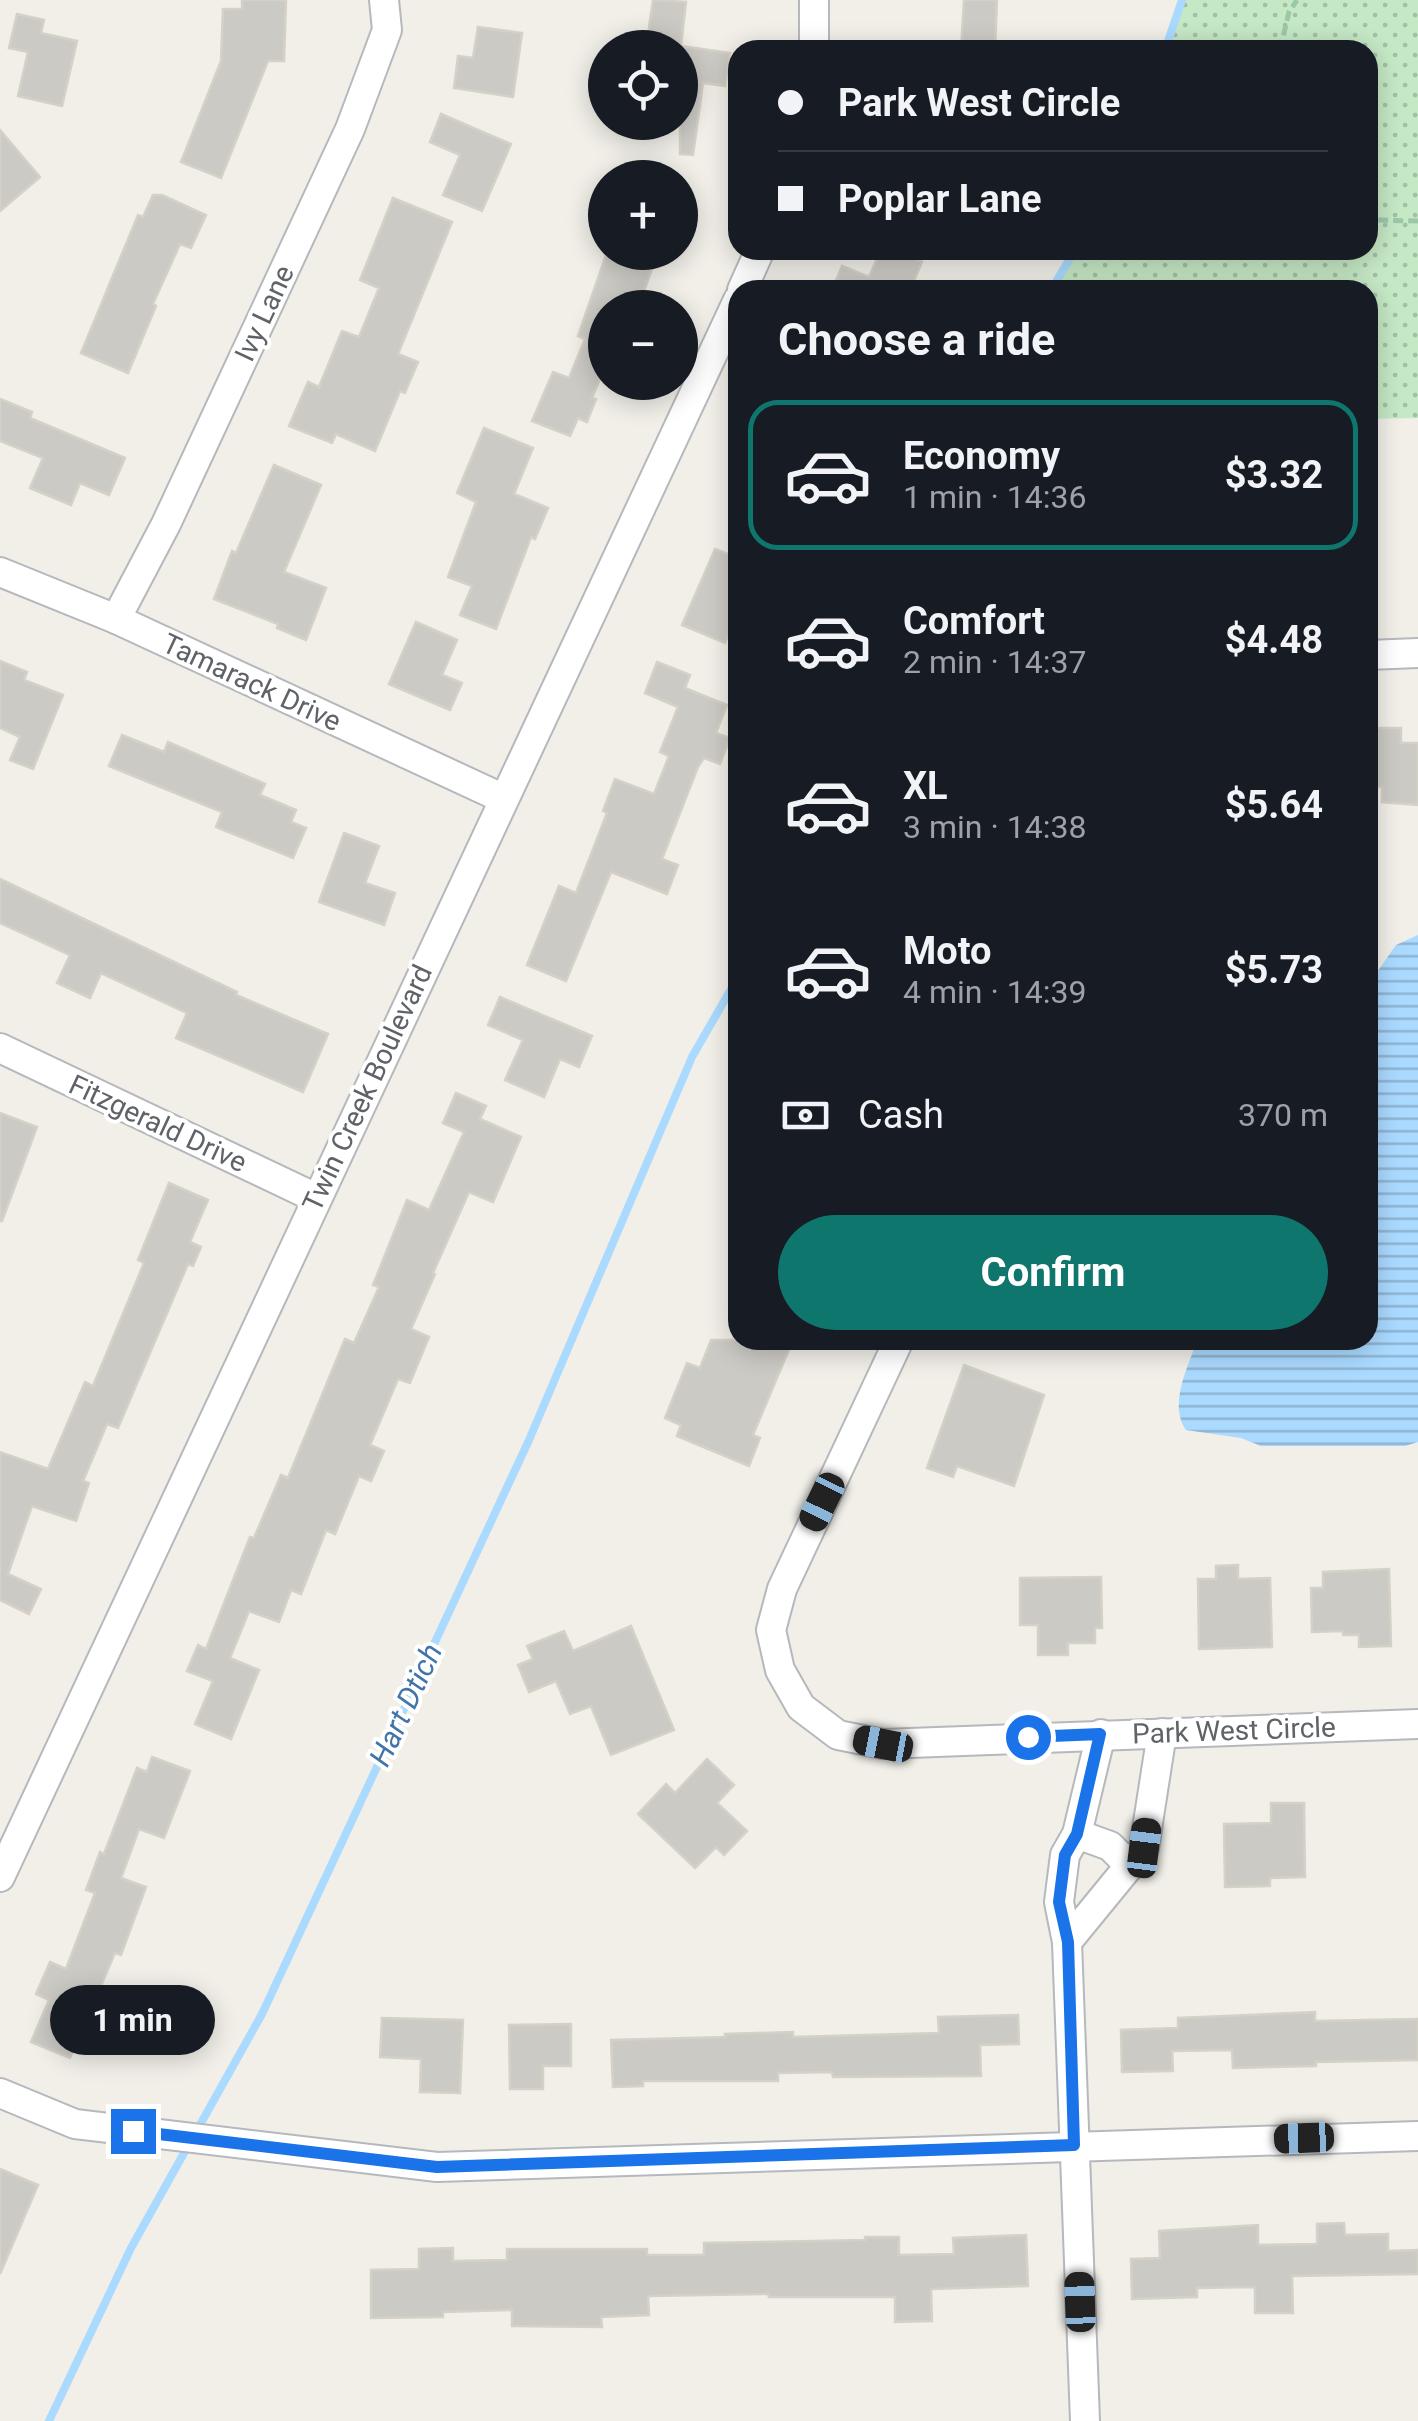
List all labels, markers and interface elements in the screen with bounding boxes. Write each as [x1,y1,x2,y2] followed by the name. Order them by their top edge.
[588,30,698,400] map controls
[588,30,698,140] button: locate
[838,81,1120,125] text: Park West Circle
[588,160,698,270] button: +
[838,177,1042,221] text: Poplar Lane
[228,260,301,366] street label: Ivy Lane
[588,290,698,400] button: −
[778,313,1055,366] text: Choose a ride
[783,430,873,520] icon: car
[903,434,1060,478] text: Economy
[1225,453,1323,497] text: $3.32
[903,478,1086,516] text: 1 min · 14:36
[783,595,873,685] icon: car
[903,599,1045,643] text: Comfort
[1225,618,1323,662] text: $4.48
[157,627,346,738] street label: Tamarack Drive
[903,643,1086,681] text: 2 min · 14:37
[783,760,873,850] icon: car
[903,764,948,808] text: XL
[1225,783,1323,827] text: $5.64
[903,808,1086,846] text: 3 min · 14:38
[783,925,873,1015] icon: car
[903,929,992,973] text: Moto
[1225,948,1323,992] text: $5.73
[296,960,439,1217] street label: Twin Creek Boulevard
[903,973,1086,1011] text: 4 min · 14:39
[64,1068,252,1179] street label: Fitzgerald Drive
[778,1088,833,1143] icon: cash
[858,1093,944,1137] text: Cash
[1238,1096,1328,1134] text: 370 m
[778,1215,1328,1330] button: Confirm
[795,1468,849,1536] car
[362,1638,449,1772] water label: Hart Dtich
[1132,1710,1336,1751] street label: Park West Circle
[1006,1715,1051,1760] route start
[851,1724,915,1764] car
[1125,1816,1163,1880] car
[51,1986,216,2056] callout: 1 min
[92,2001,173,2039] text: 1 min
[111,2109,156,2154] route end
[1273,2122,1335,2154] car
[1064,2271,1096,2333] car

